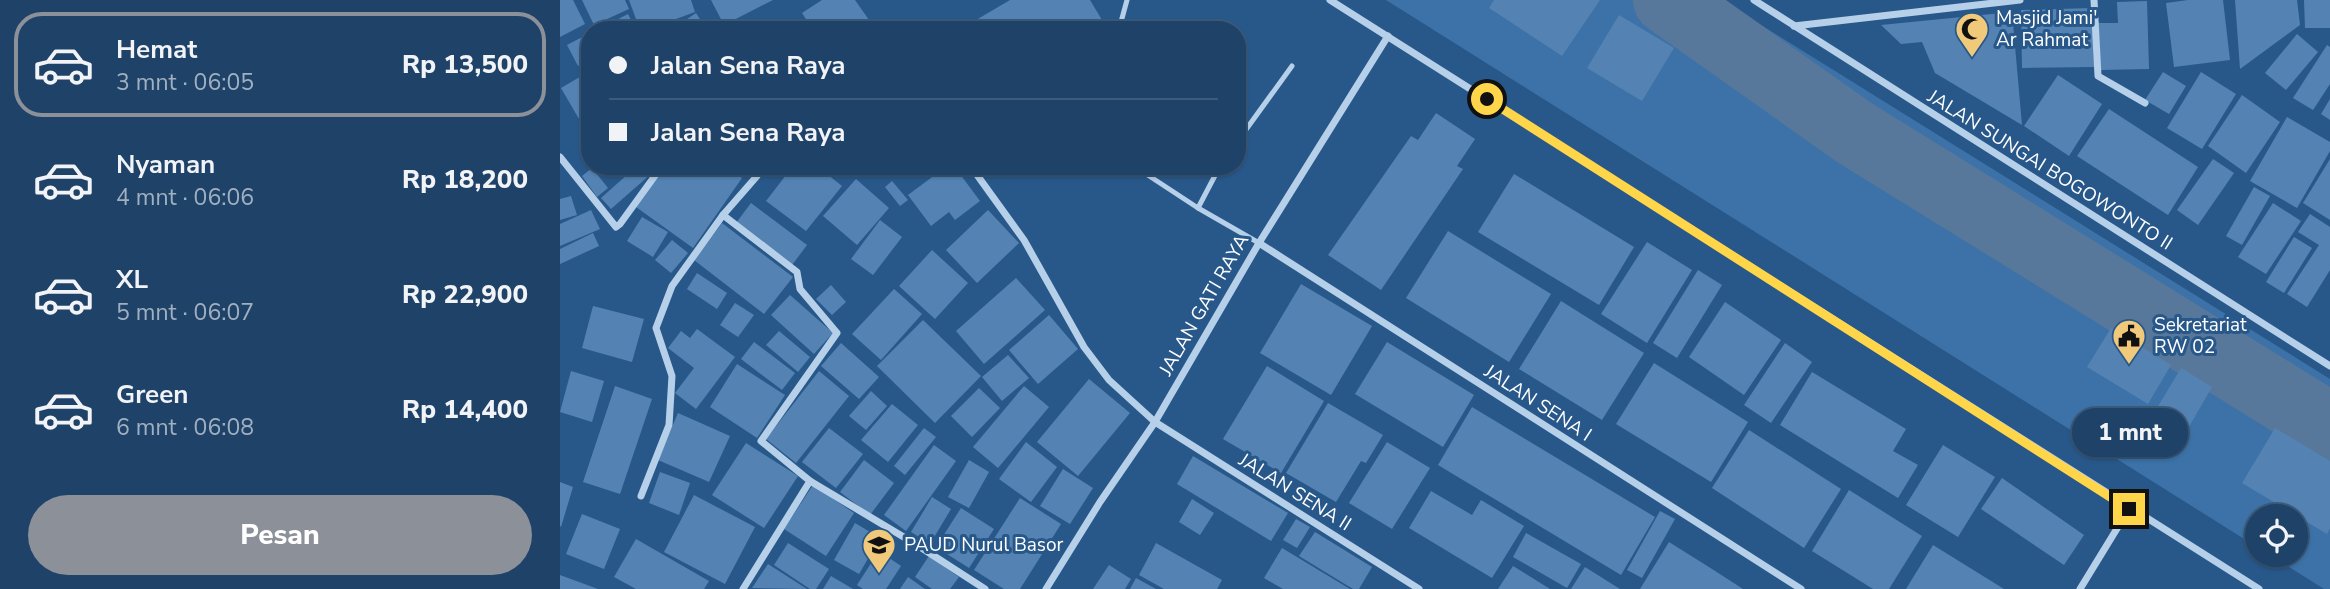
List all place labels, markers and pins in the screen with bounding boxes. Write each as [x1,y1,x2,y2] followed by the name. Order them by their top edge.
[1996,5,2097,53] place label: Masjid Jami' Ar Rahmat
[1953,10,1991,59] mosque icon: Masjid Jami' Ar Rahmat
[2154,312,2247,360] place label: Sekretariat RW 02
[2110,317,2148,366] public building icon: Sekretariat RW 02
[860,526,898,575] school or university icon: PAUD Nurul Basor
[904,532,1064,558] place label: PAUD Nurul Basor

